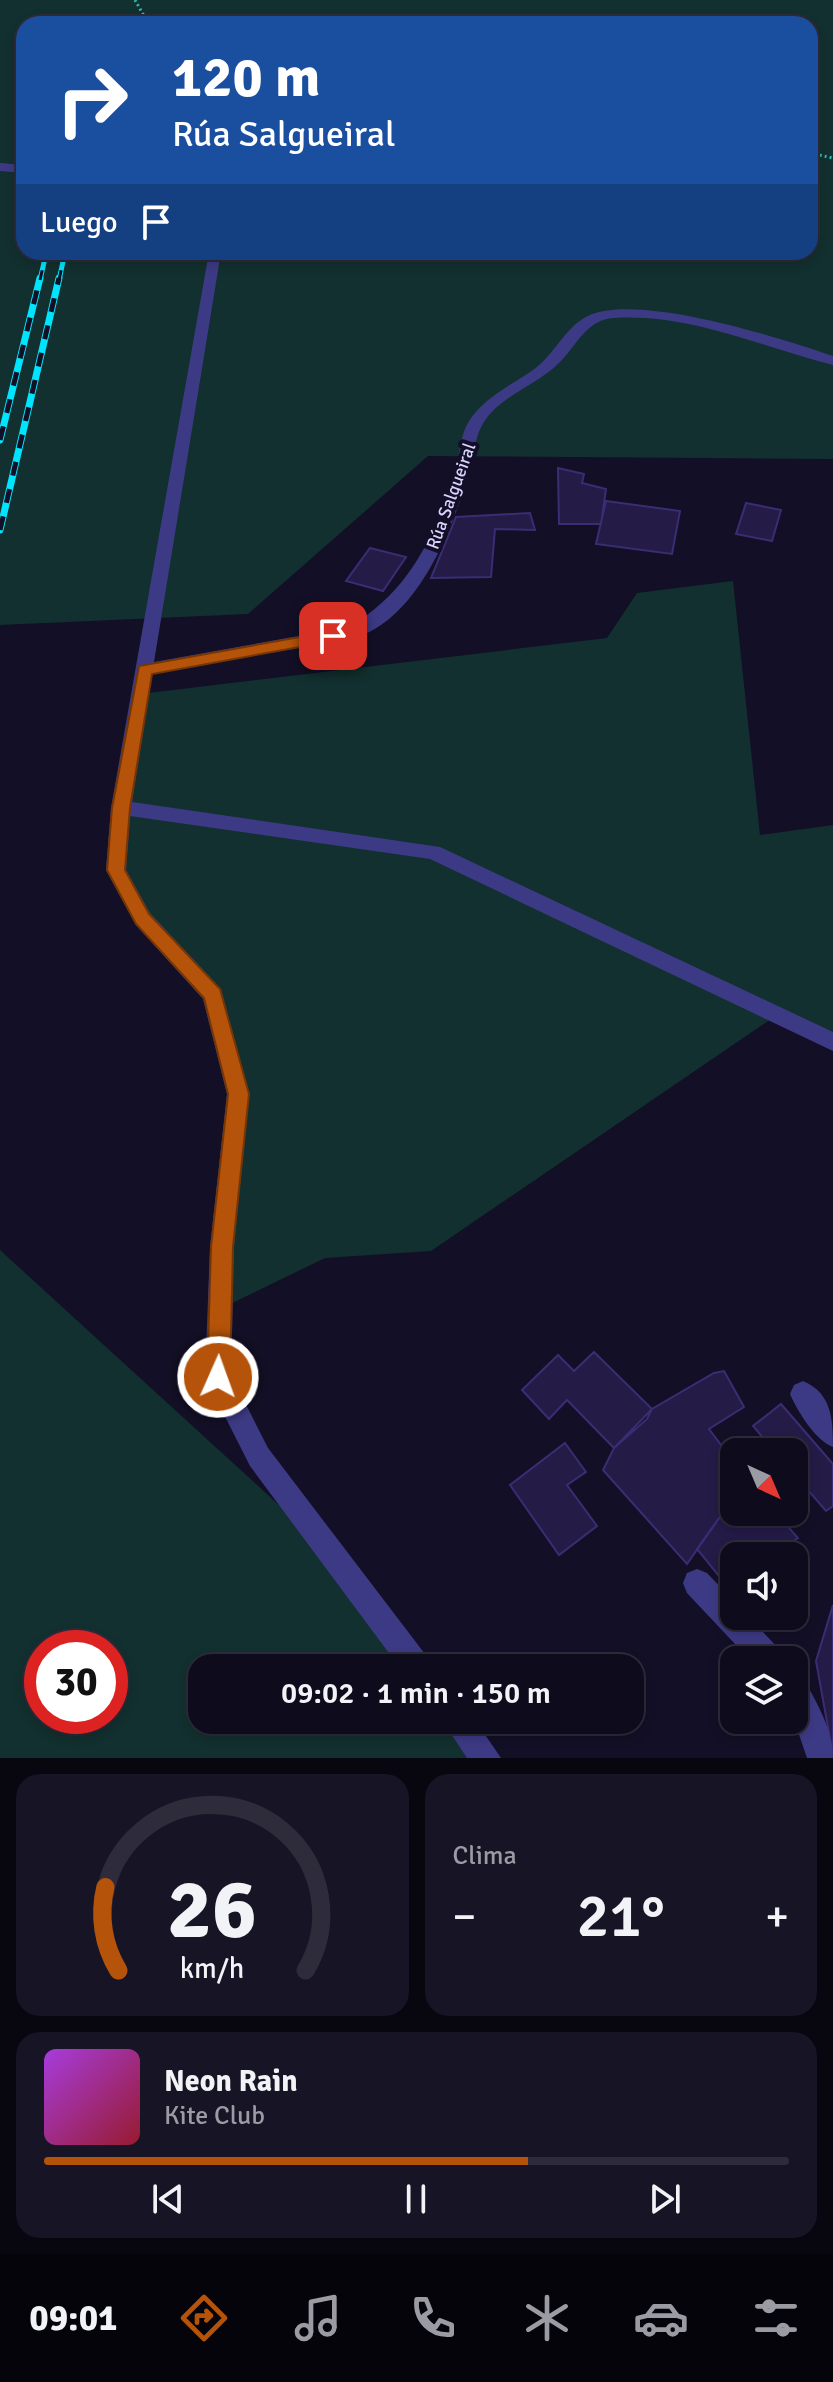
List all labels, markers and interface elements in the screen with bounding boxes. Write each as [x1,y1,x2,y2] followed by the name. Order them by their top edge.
[172,43,320,112] text: 120 m
[40,48,144,152] icon: right
[172,112,396,157] text: Rúa Salgueiral
[134,200,178,244] icon: arrive
[40,204,118,241] text: Luego
[422,440,480,552] street label: Rúa Salgueiral
[299,602,367,670] pin
[311,614,355,658] icon: arrive
[176,1335,260,1419] position arrow
[720,1438,808,1526] north arrow
[720,1438,808,1734] map controls
[720,1542,808,1630] button: sound
[24,1630,128,1734] speed limit sign: 30
[720,1646,808,1734] button: layers
[281,1675,551,1712] text: 09:02 · 1 min · 150 m
[453,1840,517,1872] text: Clima
[167,1859,257,1961] text: 26
[577,1880,665,1954] text: 21°
[453,1890,476,1944] text: −
[765,1890,789,1944] text: +
[180,1951,245,1986] text: km/h
[164,2063,298,2100] text: Neon Rain
[164,2100,265,2132] text: Kite Club
[146,2177,190,2221] icon: previous
[394,2177,438,2221] icon: pause
[643,2177,687,2221] icon: next
[176,2290,232,2346] icon: directions
[290,2290,346,2346] icon: music
[405,2290,461,2346] icon: phone
[519,2290,575,2346] icon: climate
[633,2290,689,2346] icon: car
[748,2290,804,2346] icon: filters
[29,2296,118,2341] text: 09:01

